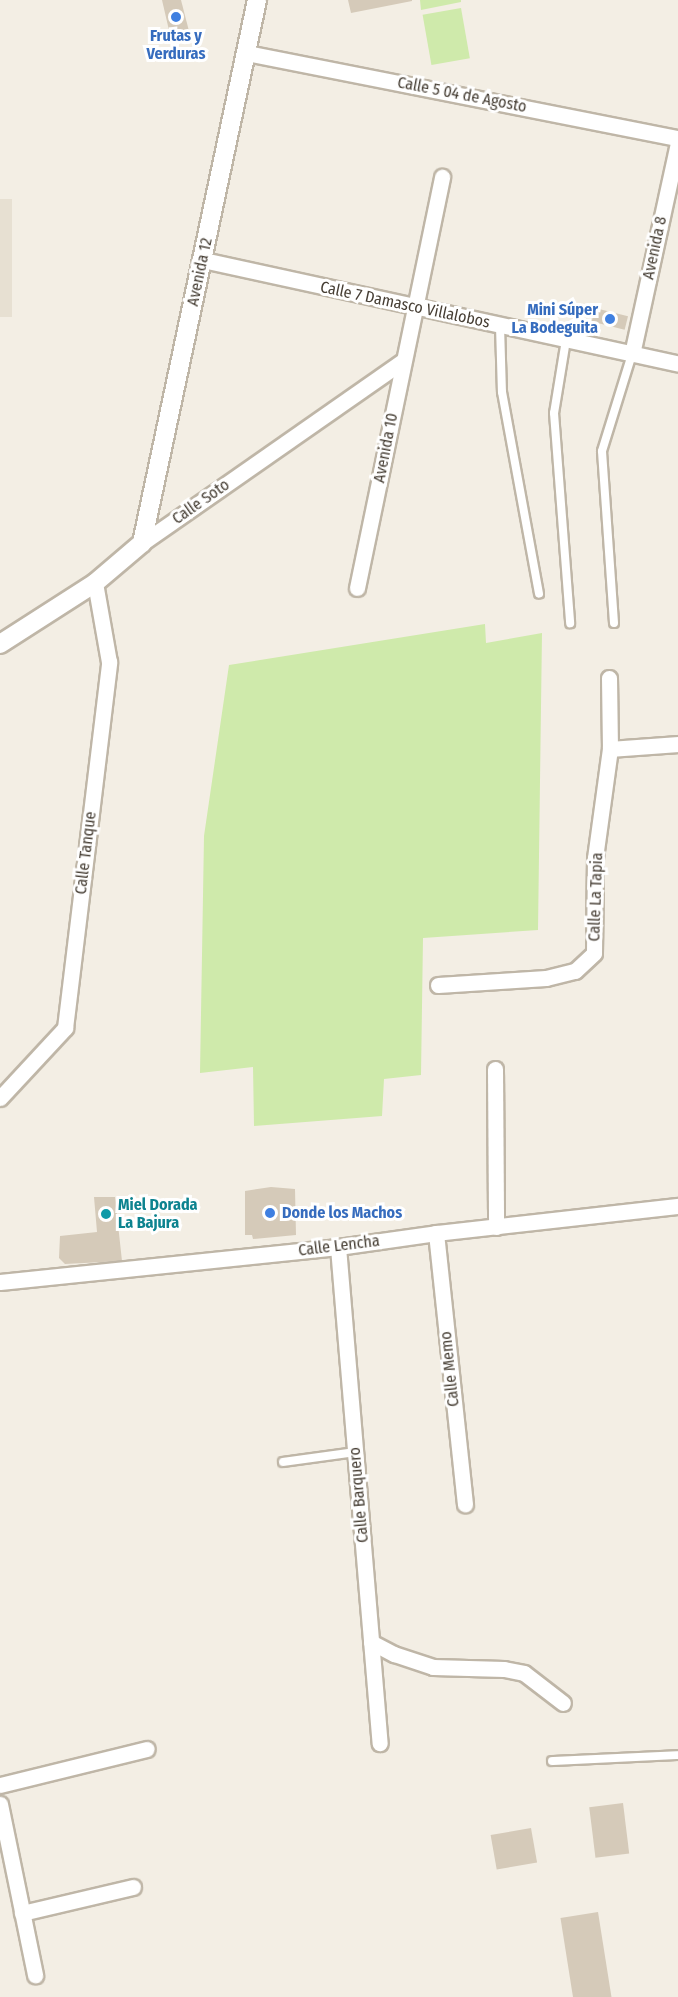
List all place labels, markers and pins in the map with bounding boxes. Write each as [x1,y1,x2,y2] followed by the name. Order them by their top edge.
[169,10,183,24] marker: Frutas y Verduras
[147,26,205,64] place label: Frutas y Verduras
[511,300,598,338] place label: Mini Súper La Bodeguita
[603,312,617,326] marker: Mini Súper La Bodeguita
[118,1195,198,1233] place label: Miel Dorada La Bajura
[282,1203,402,1223] place label: Donde los Machos
[263,1206,277,1220] marker: Donde los Machos
[99,1207,113,1221] marker: Miel Dorada La Bajura

